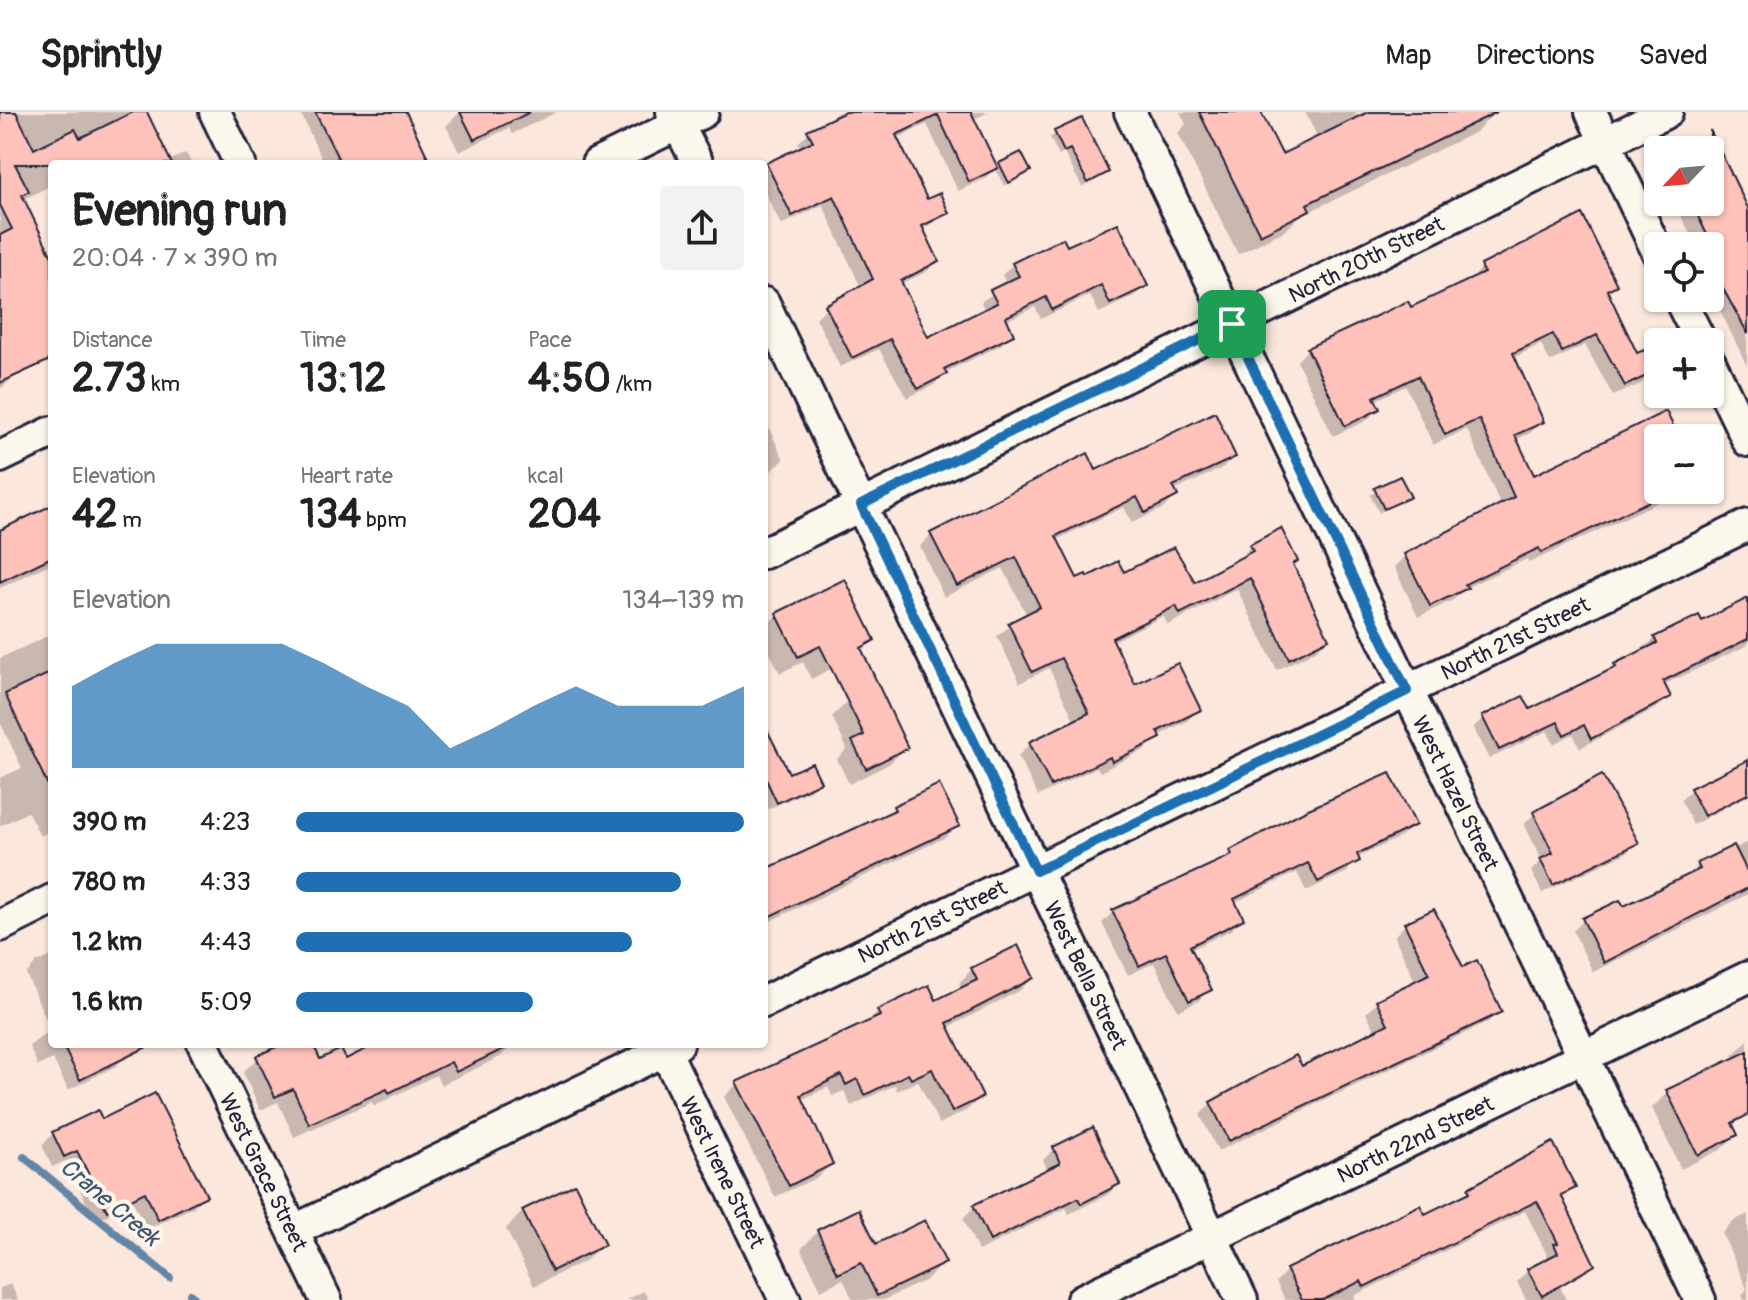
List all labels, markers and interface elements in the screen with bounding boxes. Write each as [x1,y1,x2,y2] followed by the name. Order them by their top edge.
[40,31,162,79] text: Sprintly
[1385,38,1432,73] text: Map
[1476,38,1595,73] text: Directions
[1639,38,1708,73] text: Saved
[1644,136,1724,216] north arrow
[1644,136,1724,504] map controls
[72,184,287,239] text: Evening run
[660,186,744,270] button: share
[1284,210,1449,310] street label: North 20th Street
[1644,232,1724,312] button: locate
[72,242,277,274] text: 20:04 · 7 × 390 m
[1198,290,1266,358] pin
[1210,302,1254,346] icon: arrive
[72,326,152,354] text: Distance
[300,326,346,354] text: Time
[528,326,572,354] text: Pace
[1644,328,1724,408] button: +
[72,354,147,403] text: 2.73
[300,354,387,403] text: 13:12
[528,354,611,403] text: 4:50
[147,370,180,398] text: km
[611,370,652,398] text: /km
[1644,424,1724,504] button: −
[72,462,156,490] text: Elevation
[300,462,393,490] text: Heart rate
[528,462,564,490] text: kcal
[72,490,118,539] text: 42
[300,490,361,539] text: 134
[528,490,601,539] text: 204
[118,506,142,534] text: m
[361,506,407,534] text: bpm
[72,584,171,616] text: Elevation
[622,584,744,616] text: 134–139 m
[1436,591,1595,687] street label: North 21st Street
[1405,711,1505,876] street label: West Hazel Street
[72,806,146,838] text: 390 m
[200,806,250,838] text: 4:23
[72,866,145,898] text: 780 m
[200,866,251,898] text: 4:33
[853,874,1012,970] street label: North 21st Street
[1037,897,1133,1054] street label: West Bella Street
[72,926,142,958] text: 1.2 km
[200,926,252,958] text: 4:43
[72,986,143,1018] text: 1.6 km
[200,986,252,1018] text: 5:09
[213,1089,313,1256] street label: West Grace Street
[1333,1090,1498,1190] street label: North 22nd Street
[673,1092,771,1253] street label: West Irene Street
[54,1152,167,1254] water label: Crane Creek

